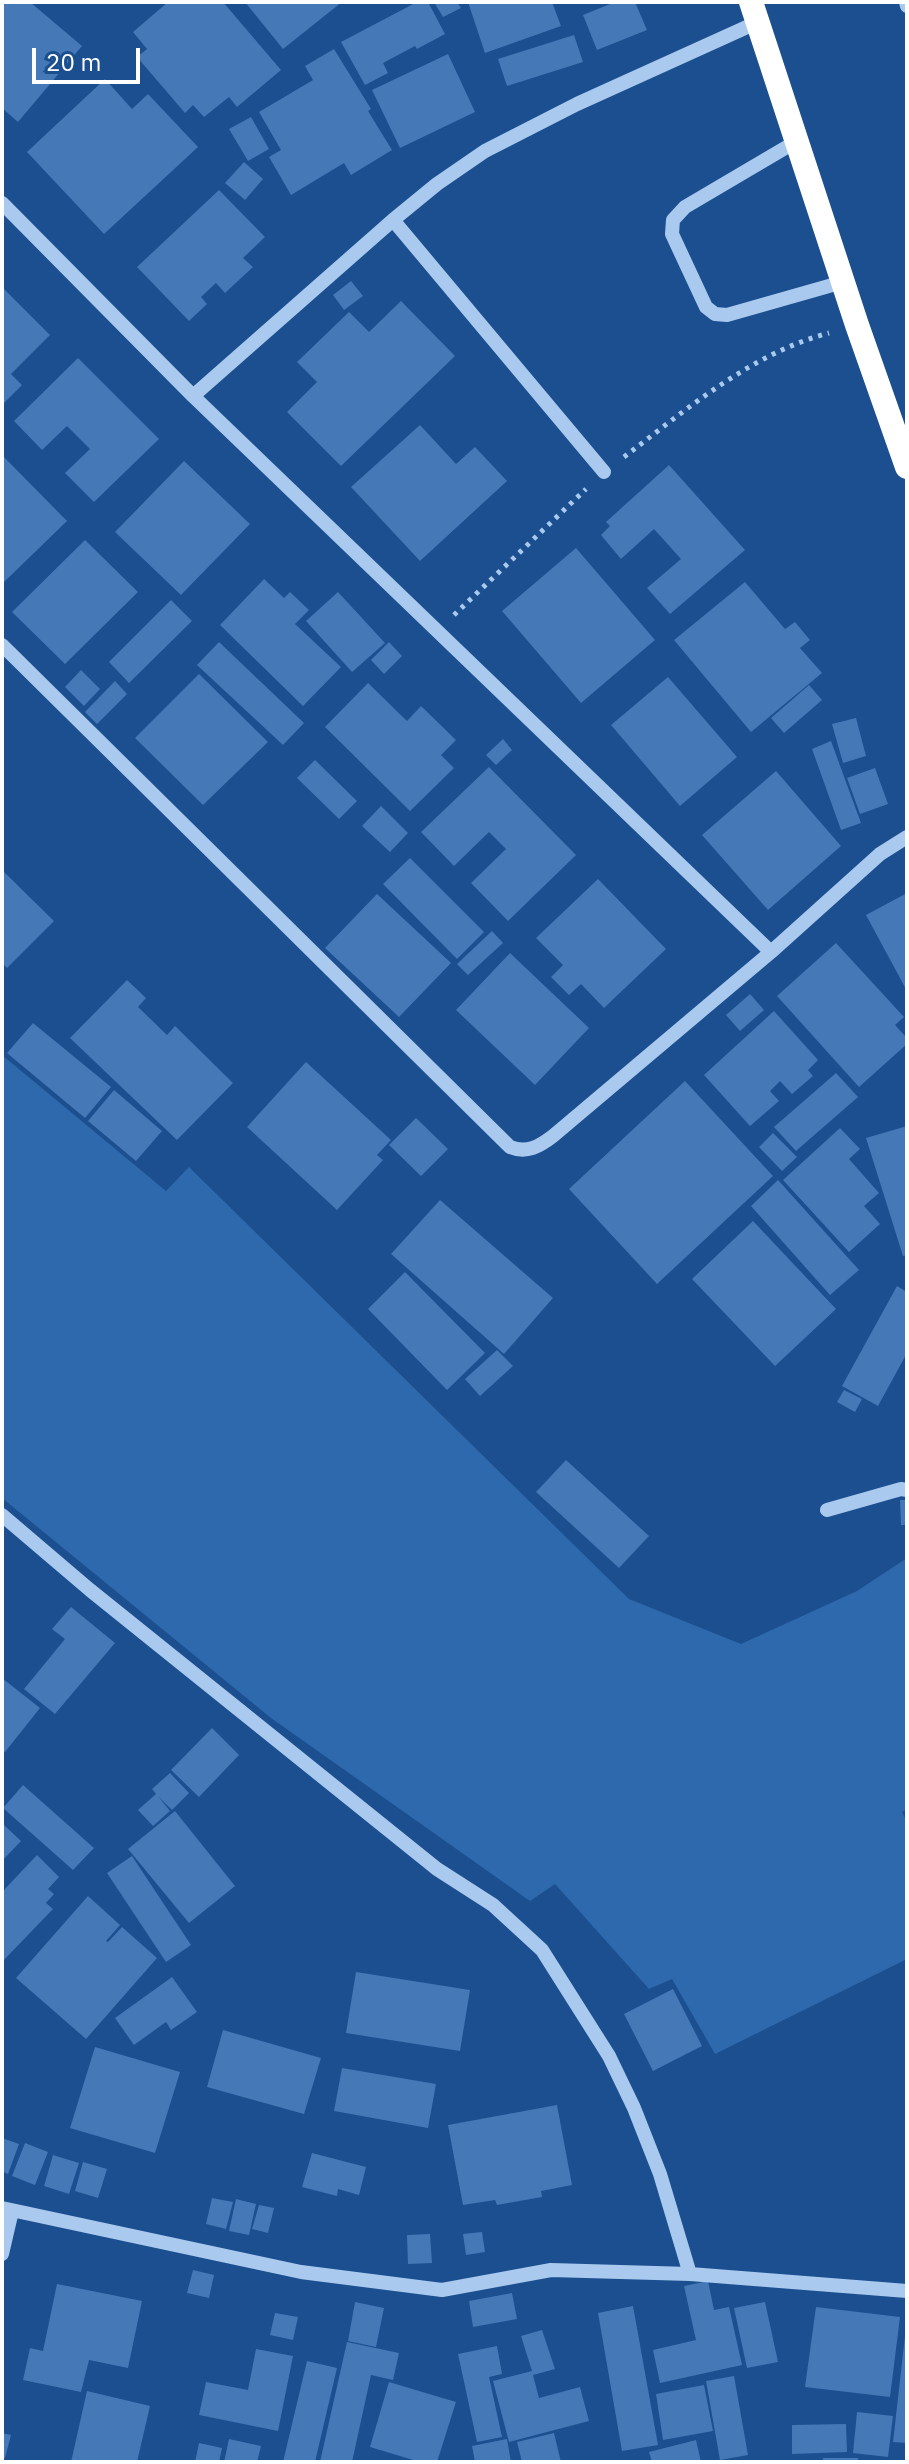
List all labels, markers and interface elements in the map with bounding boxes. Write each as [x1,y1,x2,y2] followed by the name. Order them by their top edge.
[36,32,144,82] scale bar
[46,46,101,78] text: 20 m

